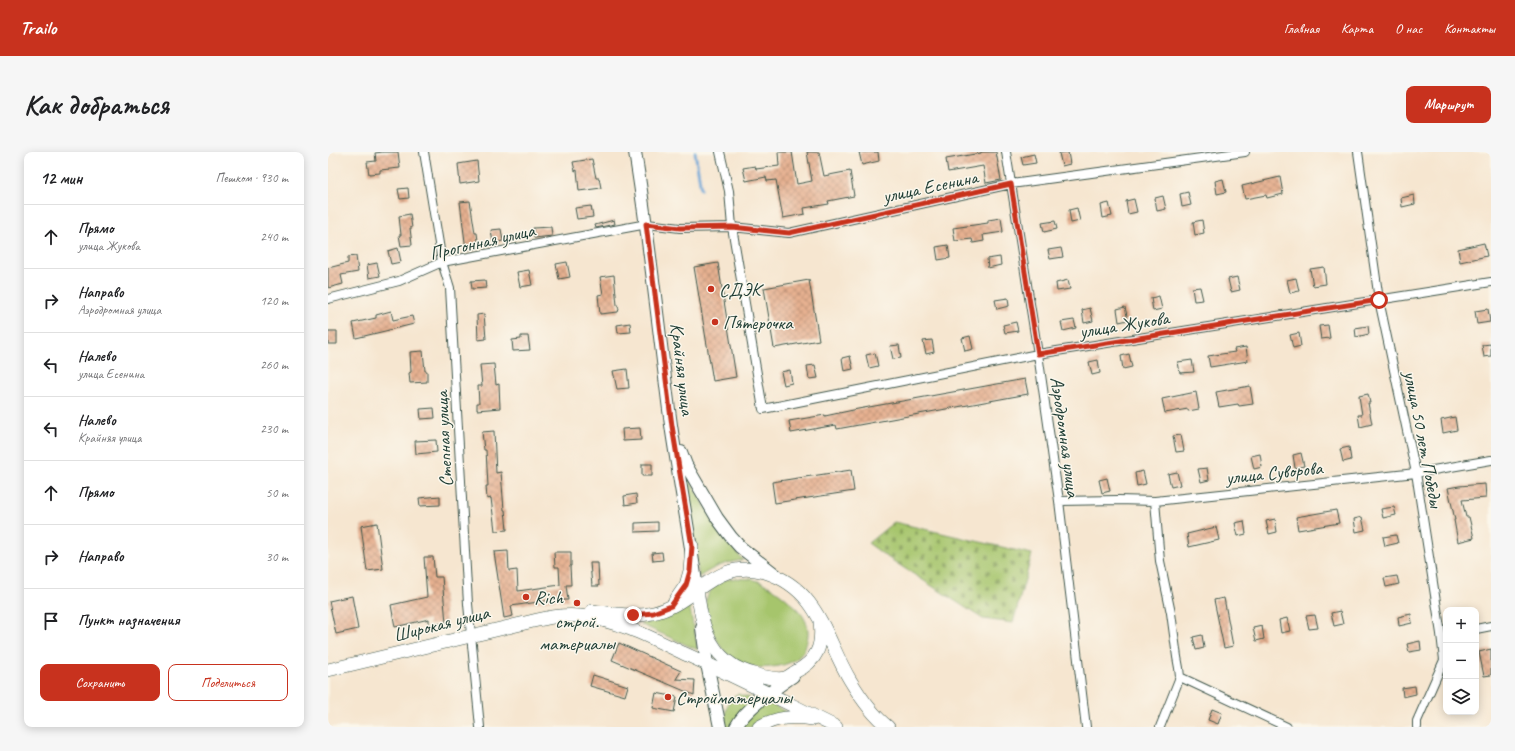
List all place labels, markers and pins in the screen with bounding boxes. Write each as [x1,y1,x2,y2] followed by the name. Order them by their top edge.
[719,278,764,302] place label: СДЭК
[706,284,716,294] marker: СДЭК
[723,311,794,335] place label: Пятерочка
[710,317,720,327] marker: Пятерочка
[534,586,565,610] place label: Rich
[521,592,531,602] marker: Rich
[572,598,582,608] marker: строй. материалы
[539,610,617,656] place label: строй. материалы
[676,686,794,710] place label: Стройматериалы
[663,692,673,702] marker: Стройматериалы

